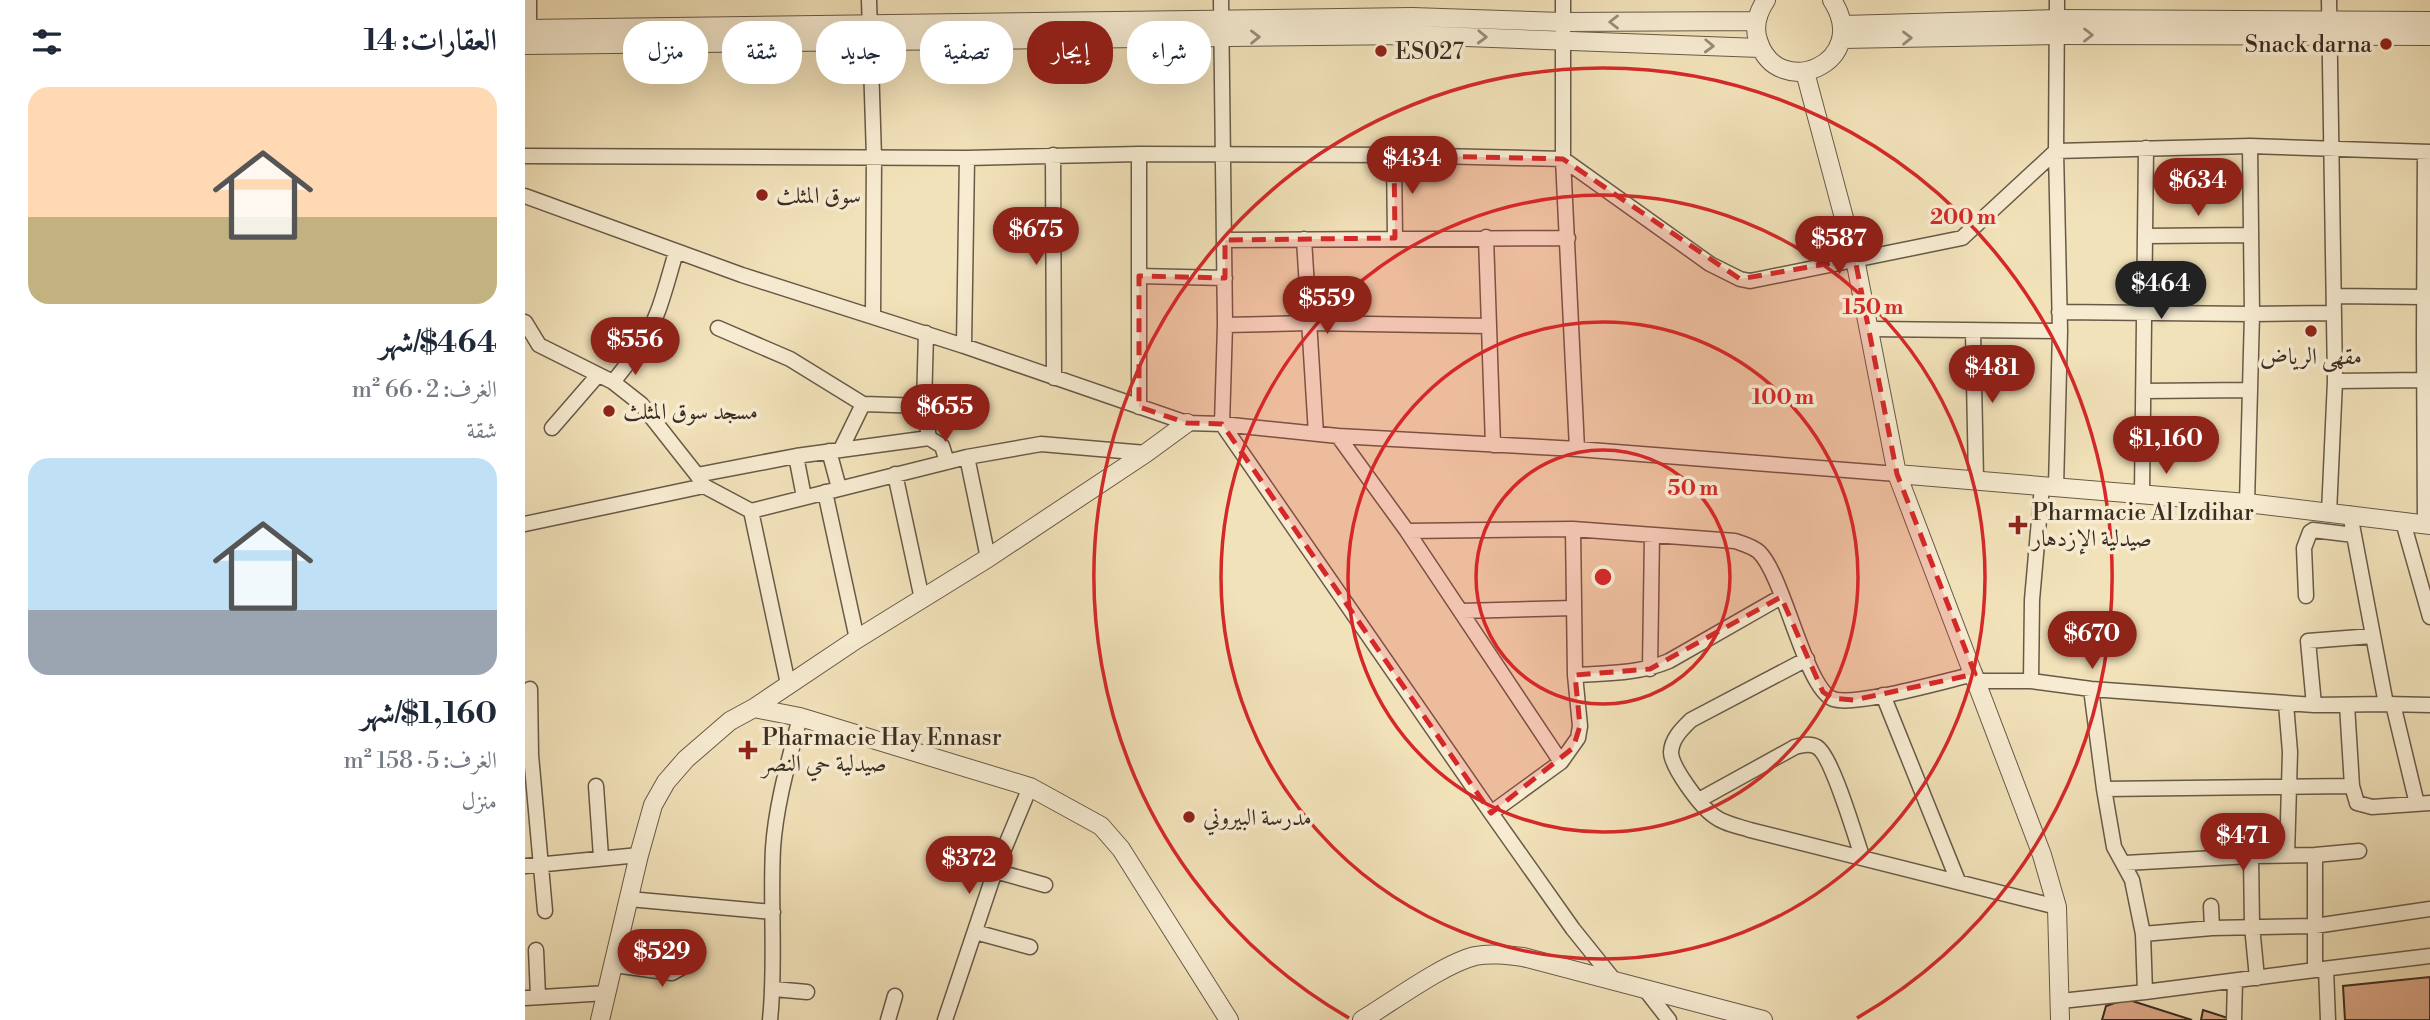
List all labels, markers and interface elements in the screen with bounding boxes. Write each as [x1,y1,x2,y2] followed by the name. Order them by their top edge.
[1608,14,1619,30] one-way arrow
[623,21,708,84] chip: منزل
[722,21,802,84] chip: شقة
[816,21,906,84] chip: جديد
[920,21,1013,84] chip: تصفية
[1027,21,1113,84] chip: إيجار
[1127,21,1211,84] chip: شراء
[364,22,497,60] text: العقارات: 14
[28,23,66,61] icon: filters
[2084,27,2094,43] one-way arrow
[1250,29,1260,45] one-way arrow
[1477,29,1488,45] one-way arrow
[1902,30,1912,46] one-way arrow
[2245,31,2372,59] place label: Snack darna
[2378,36,2394,52] marker: Snack darna
[1395,38,1464,66] place label: ES027
[1704,38,1715,53] one-way arrow
[1373,43,1389,59] marker: ES027
[200,132,326,258] icon: home
[1371,136,1453,196] pin: $434
[1383,145,1441,173] text: $434
[2157,158,2239,218] pin: $634
[2169,167,2227,195] text: $634
[776,182,861,210] place label: سوق المثلث
[754,187,770,203] marker: سوق المثلث
[1930,205,1996,231] text: 200 m
[995,208,1077,267] pin: $675
[1009,216,1063,244] text: $675
[1798,216,1880,276] pin: $587
[1811,225,1867,253] text: $587
[2120,262,2202,321] pin: $464
[2131,270,2191,298] text: $464
[1286,276,1368,336] pin: $559
[1299,285,1355,313] text: $559
[1843,295,1903,321] text: 150 m
[594,318,676,377] pin: $556
[2303,323,2319,339] marker: مقهى الرياض
[379,324,497,362] text: $464/شهر
[607,326,663,354] text: $556
[2260,343,2362,372] place label: مقهى الرياض
[1951,346,2033,405] pin: $481
[1965,354,2019,382] text: $481
[352,376,497,404] text: الغرف: 2 · 66 m²
[904,384,986,444] pin: $655
[1752,385,1814,411] text: 100 m
[917,393,973,421] text: $655
[623,398,758,426] place label: مسجد سوق المثلث
[601,403,617,419] marker: مسجد سوق المثلث
[2109,416,2223,476] pin: $1,160
[467,417,497,445] text: شقة
[2129,425,2203,453] text: $1,160
[1668,476,1718,502] text: 50 m
[2030,499,2254,555] place label: Pharmacie Al Izdihar صيدلية الإزدهار
[200,503,326,629] icon: home
[2010,517,2026,533] marker: Pharmacie Al Izdihar صيدلية الإزدهار
[1591,565,1615,589] centre of rings
[2051,612,2133,671] pin: $670
[2064,620,2120,648] text: $670
[361,695,497,733] text: $1,160/شهر
[760,724,1002,782] place label: Pharmacie Hay Ennasr صيدلية حي النصر
[740,742,756,758] marker: Pharmacie Hay Ennasr صيدلية حي النصر
[344,747,497,775] text: الغرف: 5 · 158 m²
[462,788,497,816] text: منزل
[1203,804,1312,836] place label: مدرسة البيروني
[1181,809,1197,825] marker: مدرسة البيروني
[2202,814,2284,873] pin: $471
[2216,822,2270,850] text: $471
[928,836,1010,896] pin: $372
[942,845,996,873] text: $372
[621,930,703,989] pin: $529
[634,938,690,966] text: $529

